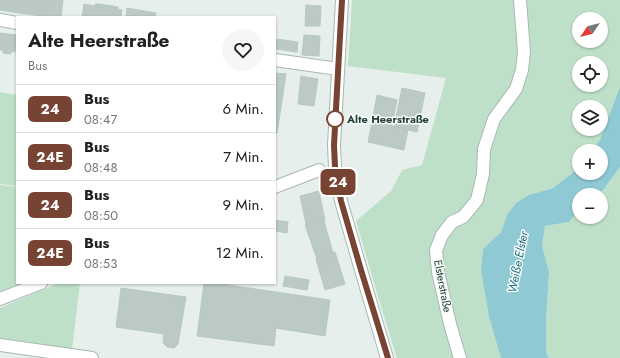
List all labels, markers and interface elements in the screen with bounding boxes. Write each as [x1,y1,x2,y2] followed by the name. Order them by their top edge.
[572,12,608,48] north arrow
[572,12,608,224] map controls
[28,27,169,54] text: Alte Heerstraße
[222,29,264,71] button: heart
[28,56,47,75] text: Bus
[572,56,608,92] button: locate
[84,88,109,110] text: Bus
[222,98,264,120] text: 6 Min.
[41,99,59,119] text: 24
[572,100,608,136] button: layers
[84,110,117,129] text: 08:47
[326,110,344,128] marker: Alte Heerstraße
[346,111,429,127] place label: Alte Heerstraße
[84,136,109,158] text: Bus
[572,144,608,180] button: +
[223,146,264,168] text: 7 Min.
[36,147,64,167] text: 24E
[84,158,117,177] text: 08:48
[320,169,356,195] line badge: 24
[329,172,347,192] text: 24
[84,184,109,206] text: Bus
[572,188,608,224] button: −
[222,194,264,216] text: 9 Min.
[41,195,59,215] text: 24
[84,206,118,225] text: 08:50
[503,229,533,294] water label: Weiße Elster
[84,232,109,254] text: Bus
[216,242,264,264] text: 12 Min.
[36,243,64,263] text: 24E
[84,254,117,273] text: 08:53
[430,258,456,314] street label: Elsterstraße

